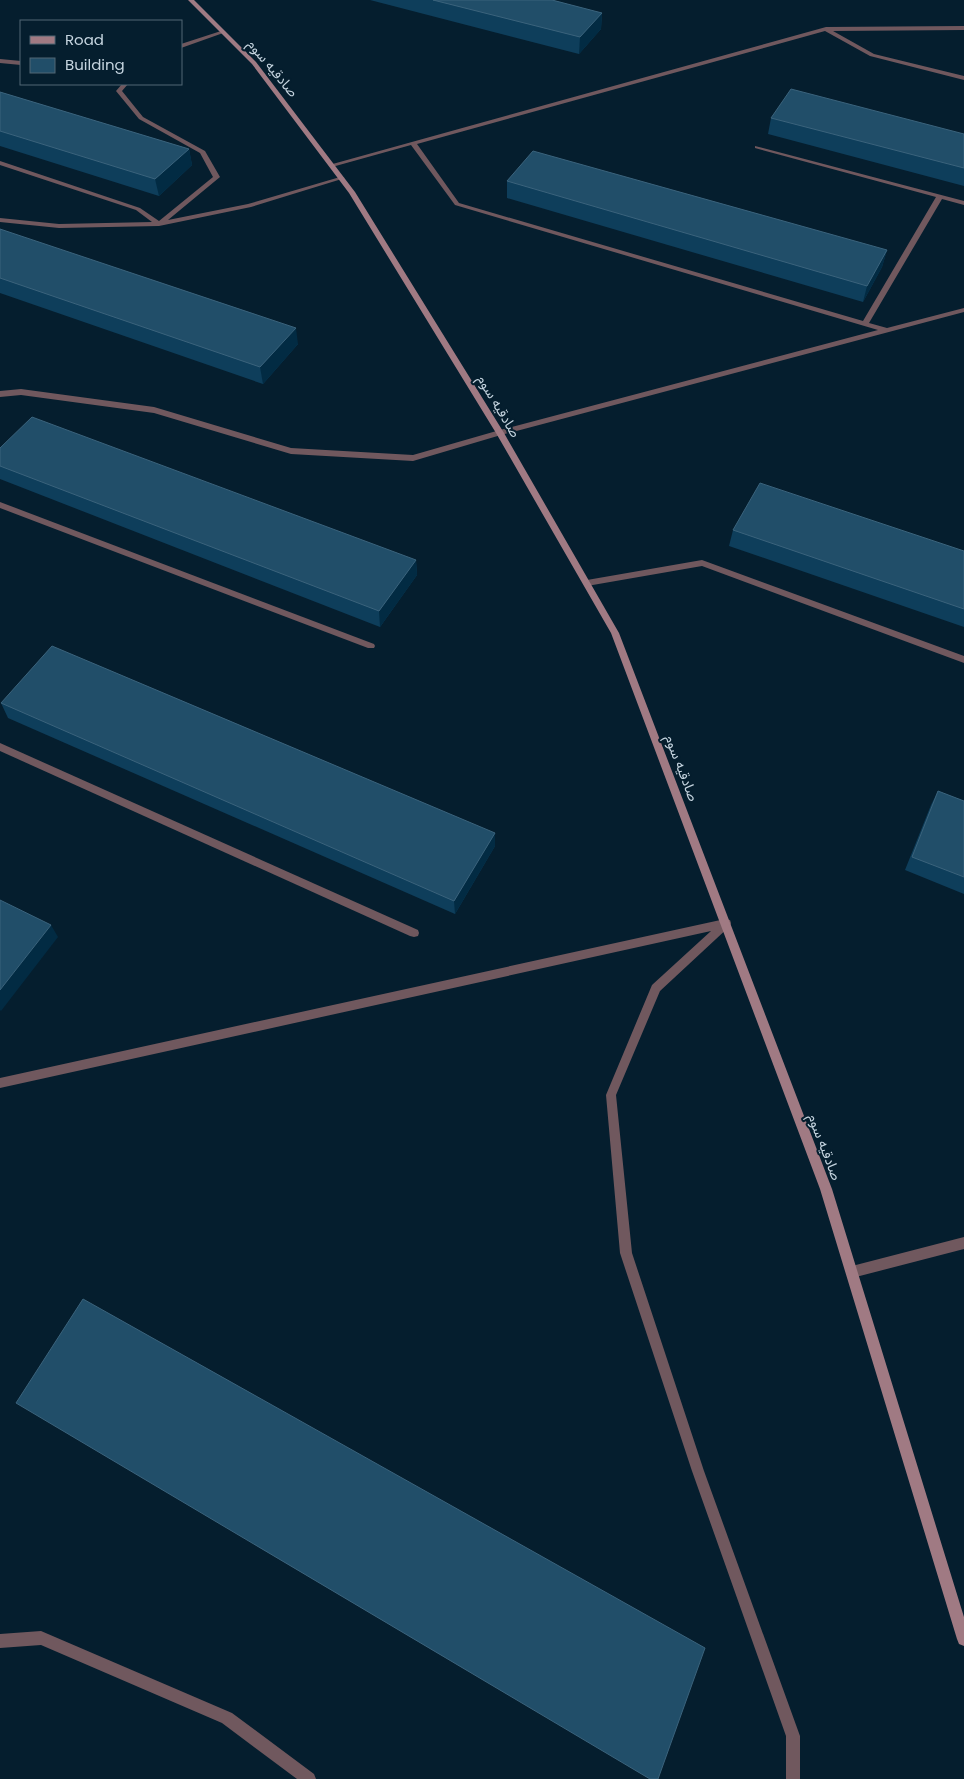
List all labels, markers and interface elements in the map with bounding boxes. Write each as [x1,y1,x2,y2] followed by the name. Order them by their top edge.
[20,20,182,85] legend
[65,29,104,50] text: Road
[242,35,303,102] street label: صادقیه سوم
[65,54,125,75] text: Building
[472,371,526,442] street label: صادقیه سوم
[659,732,704,805] street label: صادقیه سوم
[802,1111,847,1184] street label: صادقیه سوم

